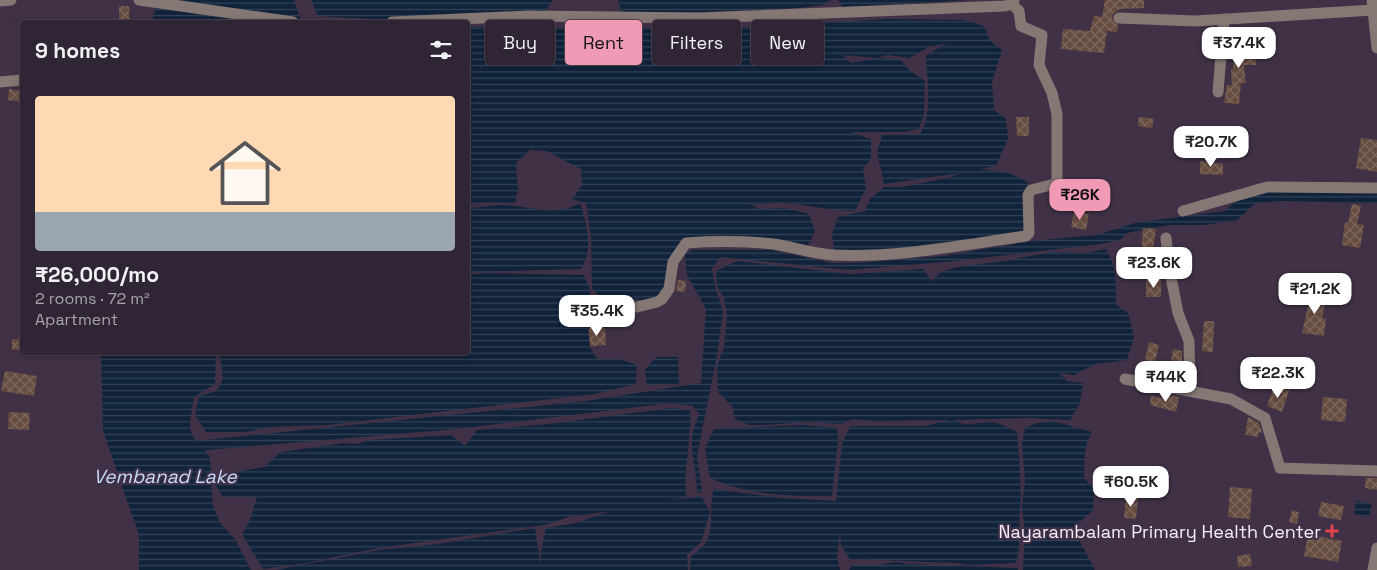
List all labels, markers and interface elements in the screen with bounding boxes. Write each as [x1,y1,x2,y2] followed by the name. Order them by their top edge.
[485,20,555,65] chip: Buy
[565,20,642,65] chip: Rent
[652,20,741,65] chip: Filters
[751,20,824,65] chip: New
[1198,27,1280,69] pin: ₹37.4K
[1213,32,1265,53] text: ₹37.4K
[427,36,455,64] icon: filters
[35,37,120,64] text: 9 homes
[1170,126,1252,168] pin: ₹20.7K
[200,128,290,218] icon: home
[1185,131,1237,152] text: ₹20.7K
[1050,178,1110,221] pin: ₹26K
[1060,184,1100,205] text: ₹26K
[1113,246,1195,289] pin: ₹23.6K
[1127,252,1181,273] text: ₹23.6K
[35,261,159,288] text: ₹26,000/mo
[1274,272,1356,315] pin: ₹21.2K
[1290,278,1340,299] text: ₹21.2K
[35,288,150,309] text: 2 rooms · 72 m²
[556,294,638,337] pin: ₹35.4K
[570,300,624,321] text: ₹35.4K
[35,309,118,330] text: Apartment
[1237,356,1319,399] pin: ₹22.3K
[1136,360,1196,403] pin: ₹44K
[1251,362,1305,383] text: ₹22.3K
[1146,366,1186,387] text: ₹44K
[93,464,237,489] water label: Vembanad Lake
[1090,466,1172,508] pin: ₹60.5K
[1104,471,1158,492] text: ₹60.5K
[999,520,1321,543] place label: Nayarambalam Primary Health Center
[1325,524,1339,538] marker: Nayarambalam Primary Health Center

